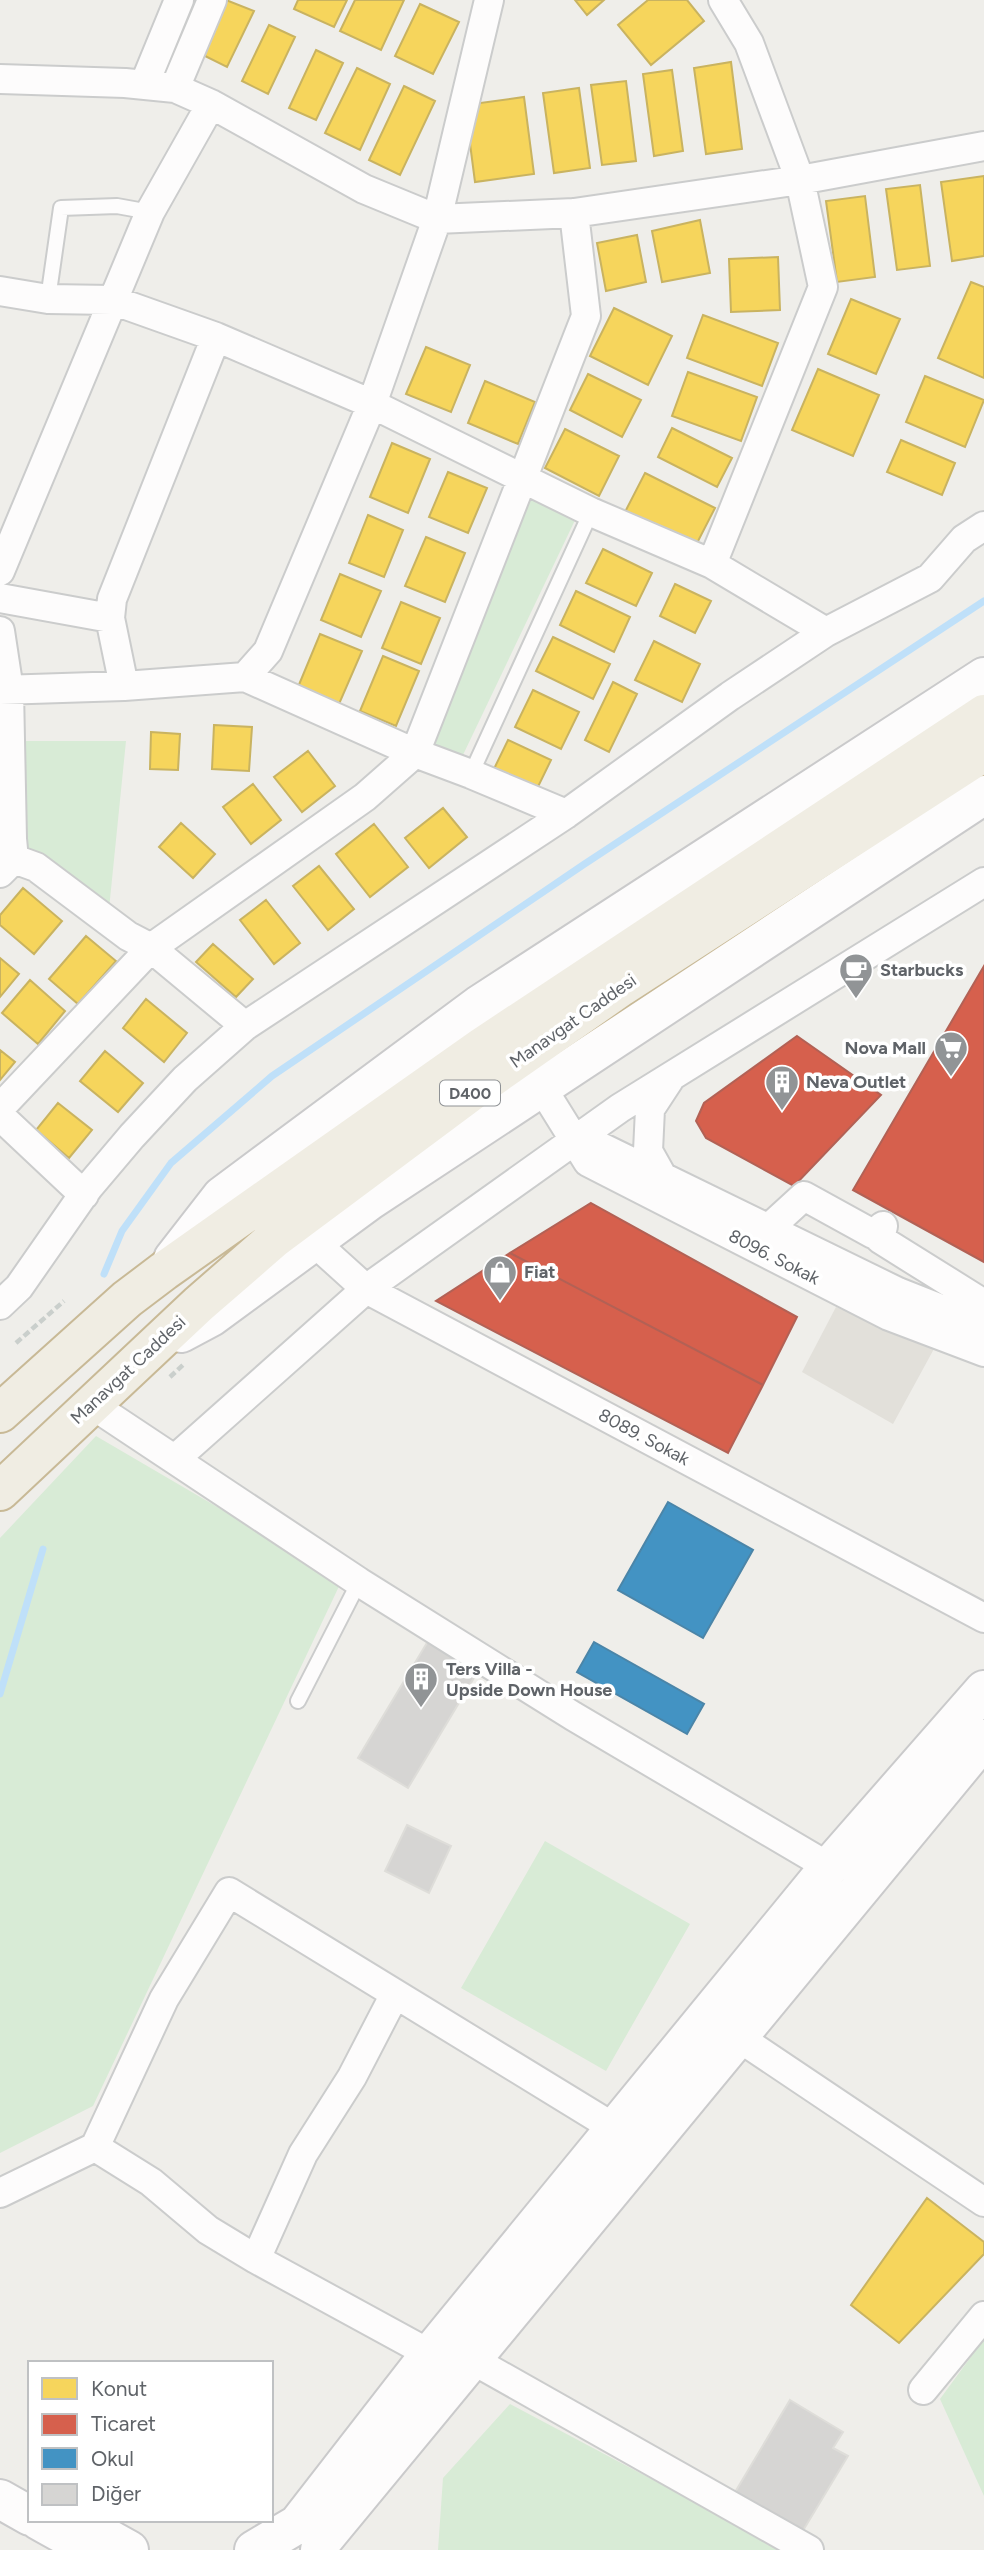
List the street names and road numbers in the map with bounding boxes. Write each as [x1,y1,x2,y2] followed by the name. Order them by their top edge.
[506,969,640,1073] street label: Manavgat Caddesi
[440,1080,500,1106] road number: D400
[725,1225,823,1289] street label: 8096. Sokak
[66,1311,190,1429] street label: Manavgat Caddesi
[595,1404,694,1470] street label: 8089. Sokak

